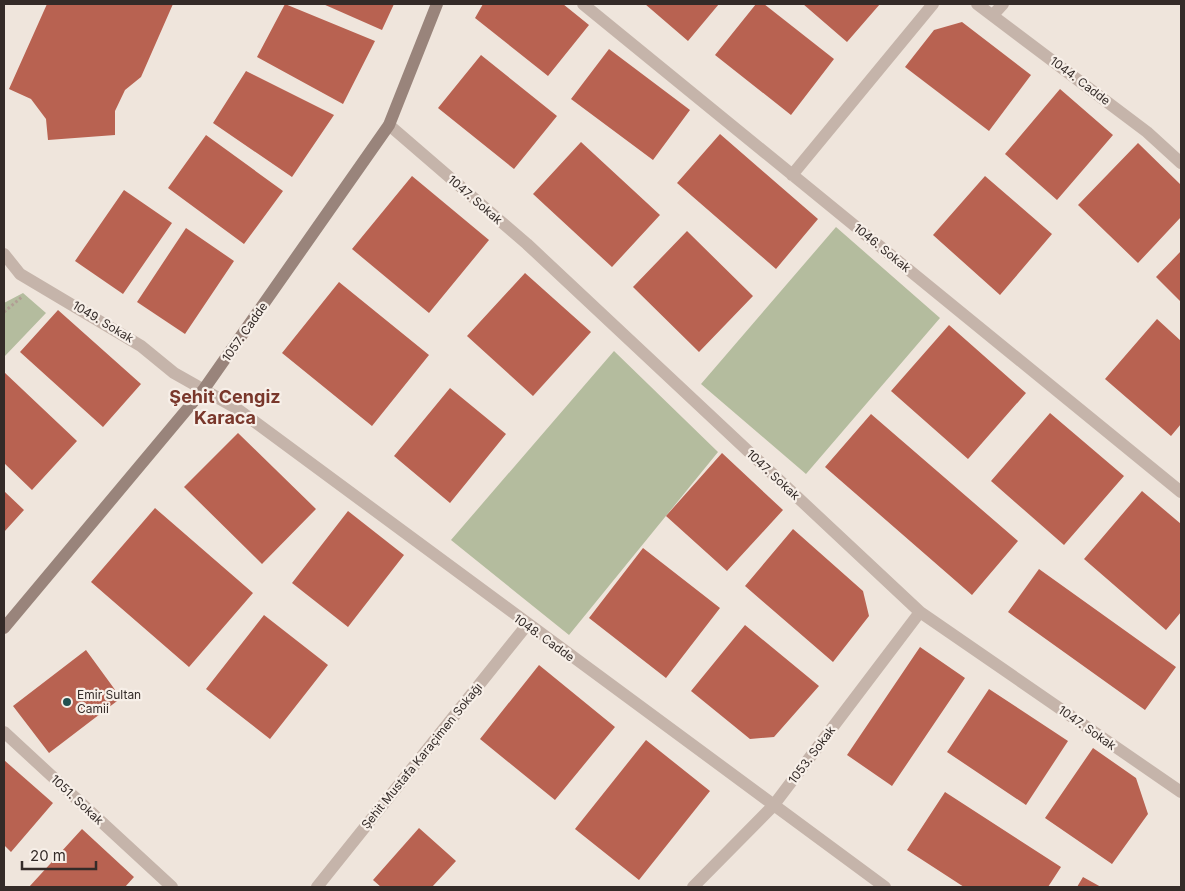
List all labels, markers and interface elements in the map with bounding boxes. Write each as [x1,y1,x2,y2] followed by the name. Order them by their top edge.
[1047,53,1113,108] street label: 1044. Cadde
[445,172,506,228] street label: 1047. Sokak
[851,220,914,275] street label: 1046. Sokak
[70,297,137,346] street label: 1049. Sokak
[219,299,271,364] street label: 1057. Cadde
[169,386,281,428] district label: Şehit Cengiz Karaca
[744,446,803,503] street label: 1047. Sokak
[511,611,578,665] street label: 1048. Cadde
[358,680,485,832] street label: Şehit Mustafa Karaçimen Sokağı
[77,687,141,716] place label: Emir Sultan Camii
[61,696,73,708] marker: Emir Sultan Camii
[1055,702,1119,753] street label: 1047. Sokak
[785,722,838,787] street label: 1053. Sokak
[48,772,107,828] street label: 1051. Sokak
[22,838,96,870] scale bar
[30,846,66,865] text: 20 m

